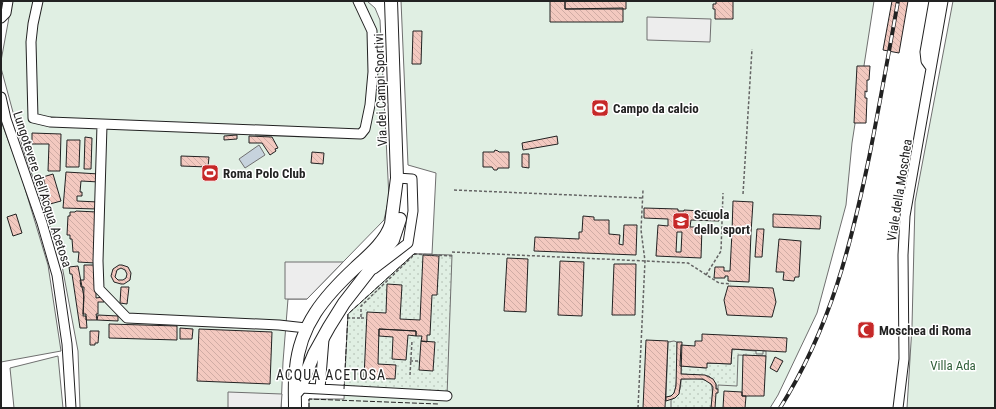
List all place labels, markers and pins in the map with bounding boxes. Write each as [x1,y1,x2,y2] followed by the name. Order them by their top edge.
[590,98,610,118] sports icon: Campo da calcio
[613,101,699,116] place label: Campo da calcio
[200,163,220,183] sports icon: Roma Polo Club
[223,166,305,181] place label: Roma Polo Club
[694,207,750,237] place label: Scuola dello sport
[671,211,691,231] school or university icon: Scuola dello sport
[856,320,876,340] mosque icon: Moschea di Roma
[879,323,971,338] place label: Moschea di Roma

